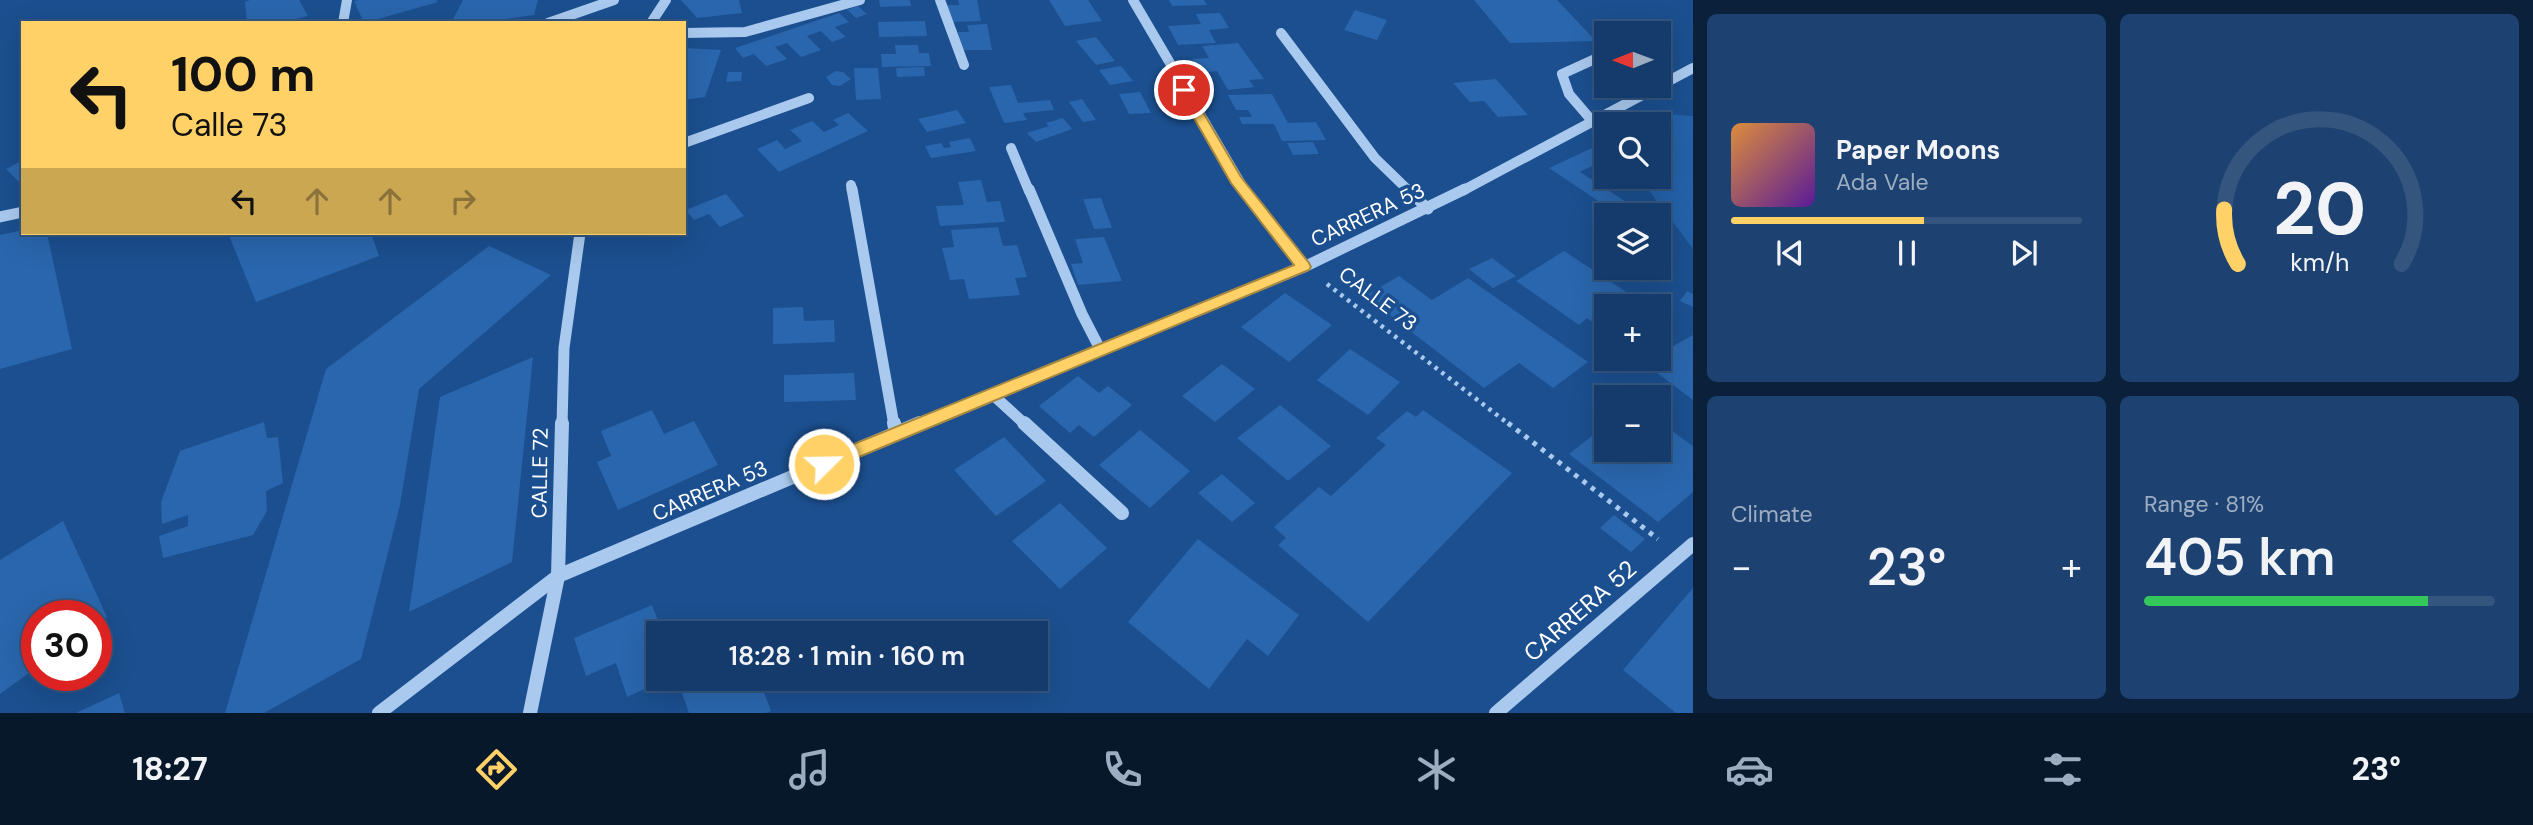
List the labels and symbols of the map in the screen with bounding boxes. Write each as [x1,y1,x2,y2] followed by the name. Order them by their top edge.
[1594,21,1671,98] north arrow
[1154,60,1214,120] pin
[1306,176,1430,254] street label: CARRERA 53
[1333,260,1423,338] street label: CALLE 73
[525,427,555,519] street label: CALLE 72
[787,427,861,501] position arrow
[648,454,772,528] street label: CARRERA 53
[1517,553,1642,668] street label: CARRERA 52
[21,600,112,691] speed limit sign: 30

